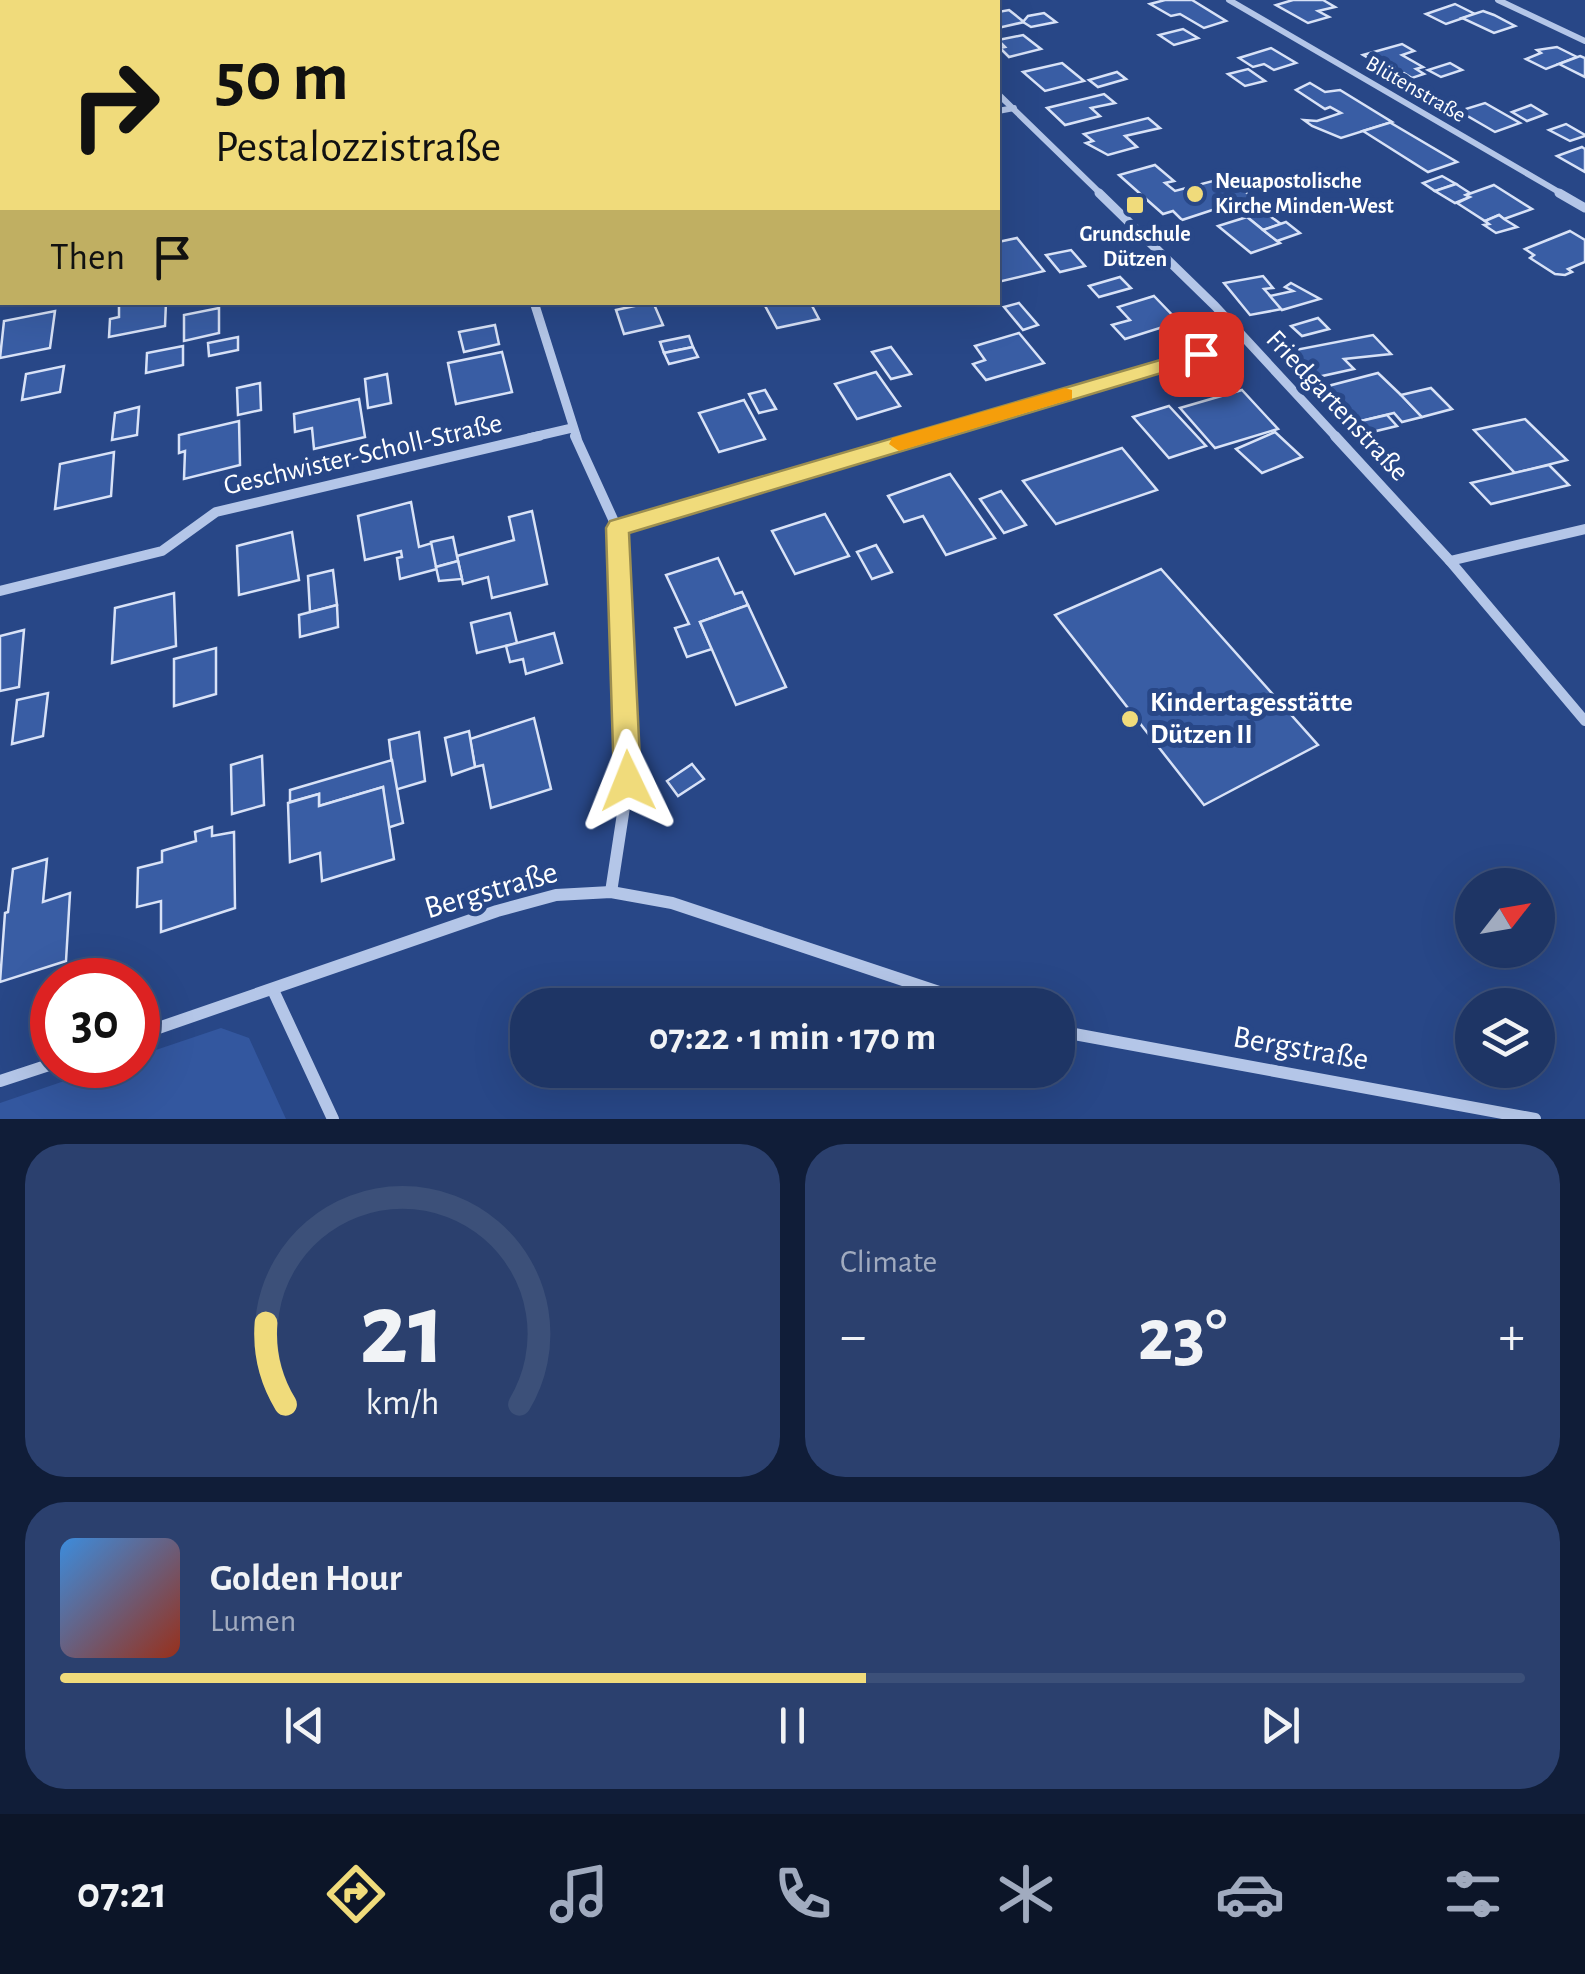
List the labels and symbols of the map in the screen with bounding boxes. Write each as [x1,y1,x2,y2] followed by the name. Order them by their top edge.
[1362,52,1470,126] street label: Blütenstraße
[1215,170,1394,217] place label: Neuapostolische Kirche Minden-West
[1184,183,1206,205] marker: Neuapostolische Kirche Minden-West
[1124,194,1146,216] marker: Grundschule Dützen
[1079,223,1191,270] place label: Grundschule Dützen
[1159,312,1244,397] pin
[1260,325,1414,487] street label: Friedgartenstraße
[221,409,505,501] street label: Geschwister-Scholl-Straße
[1150,689,1353,749] place label: Kindertagesstätte Dützen II
[1119,708,1141,730] marker: Kindertagesstätte Dützen II
[576,729,680,833] position arrow
[421,856,561,924] street label: Bergstraße
[1455,868,1555,968] north arrow
[30,958,160,1088] speed limit sign: 30
[1231,1020,1371,1076] street label: Bergstraße

